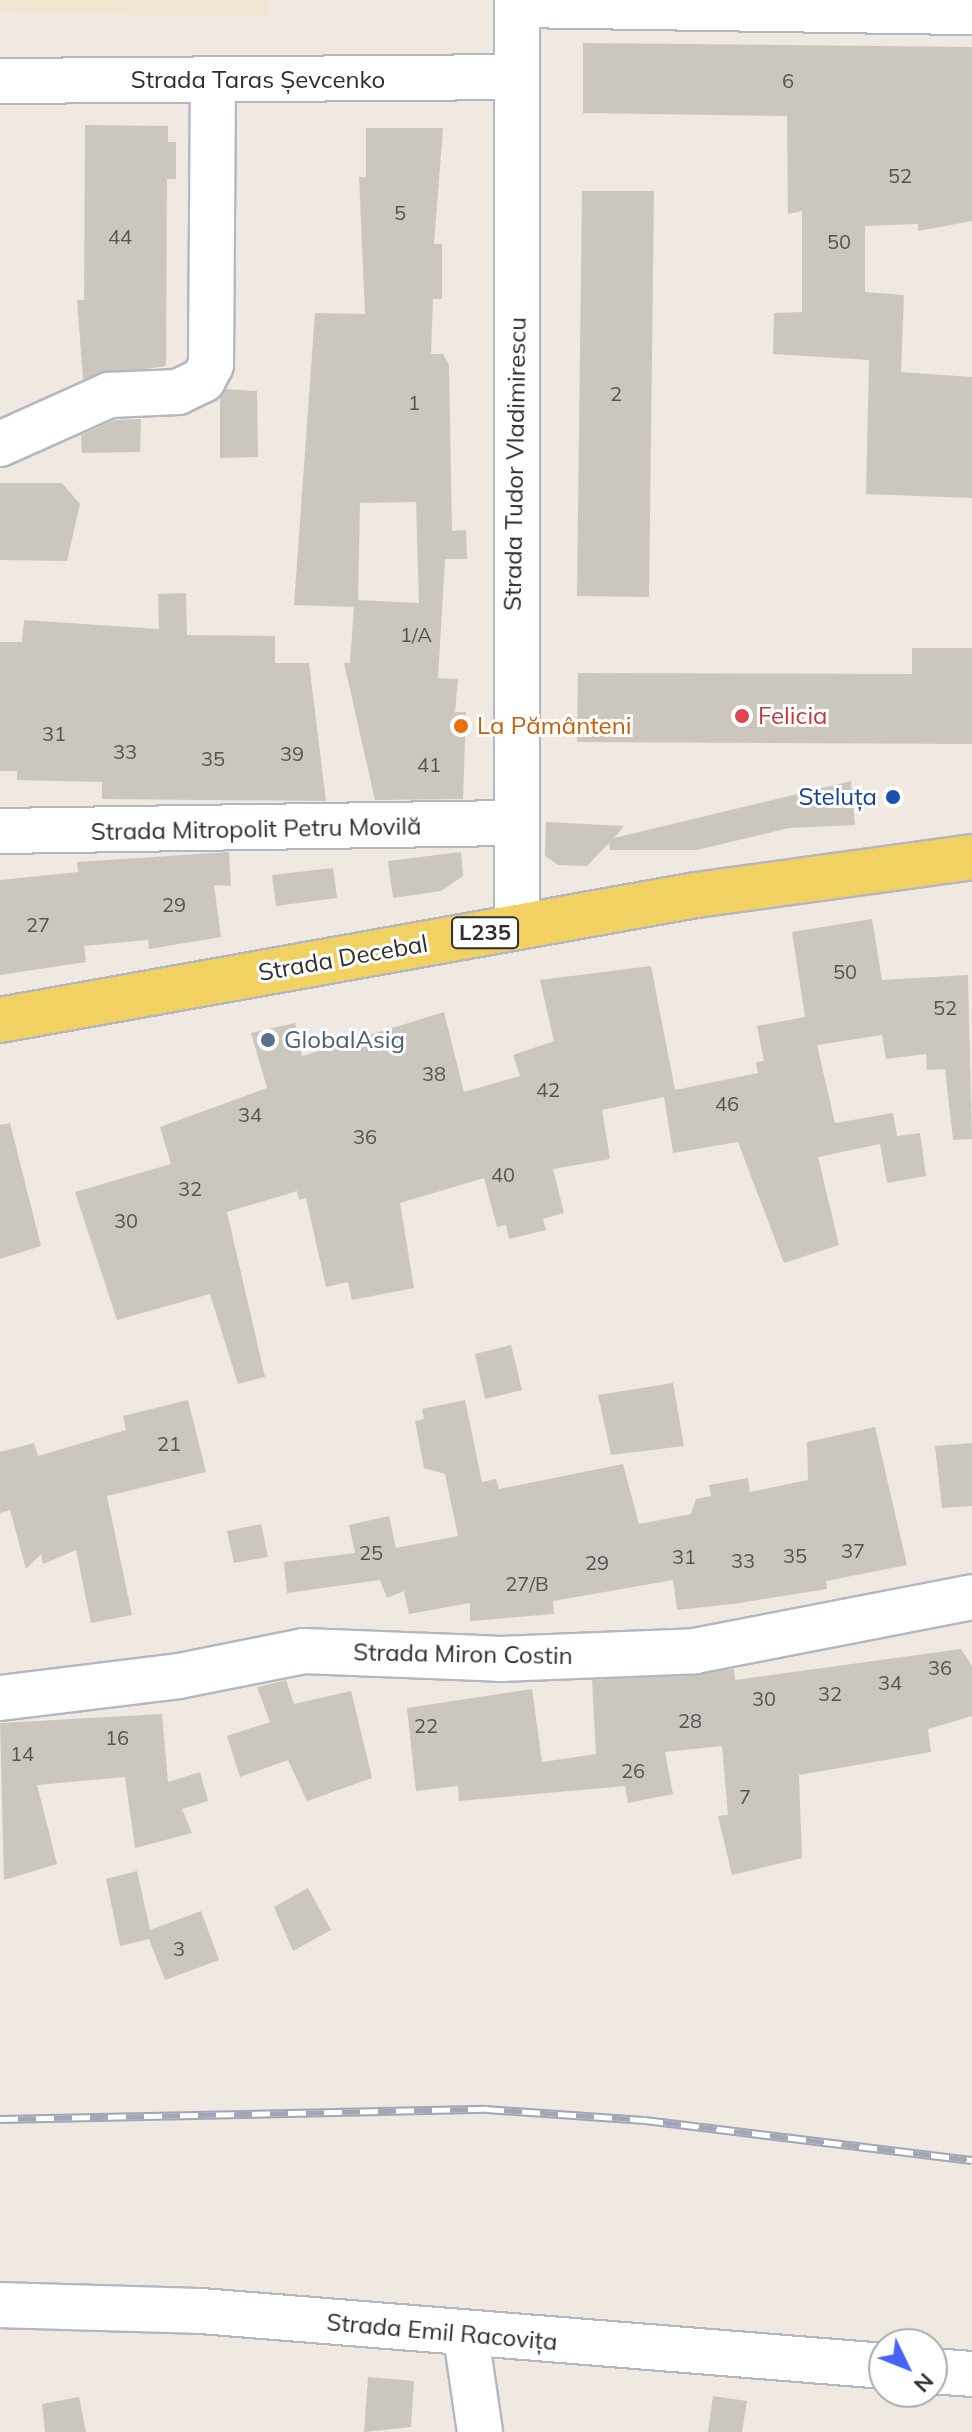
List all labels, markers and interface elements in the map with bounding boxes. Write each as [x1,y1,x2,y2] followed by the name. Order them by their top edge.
[131,66,385,94] street label: Strada Taras Șevcenko
[782,68,794,92] house number: 6
[888,163,912,187] house number: 52
[394,200,406,224] house number: 5
[108,224,132,248] house number: 44
[827,229,851,253] house number: 50
[498,317,532,611] street label: Strada Tudor Vladimirescu
[610,381,622,405] house number: 2
[408,390,420,414] house number: 1
[400,622,432,646] house number: 1/A
[758,702,828,730] place label: Felicia
[733,707,751,725] marker: Felicia
[477,712,631,740] place label: La Pământeni
[452,717,470,735] marker: La Pământeni
[42,721,66,745] house number: 31
[113,739,137,763] house number: 33
[280,741,304,765] house number: 39
[201,746,225,770] house number: 35
[417,752,441,776] house number: 41
[798,783,877,811] place label: Steluța
[884,788,902,806] marker: Steluța
[90,812,422,846] street label: Strada Mitropolit Petru Movilă
[162,892,186,916] house number: 29
[26,912,50,936] house number: 27
[451,915,519,951] road number: L235
[256,929,430,987] street label: Strada Decebal
[833,959,857,983] house number: 50
[933,995,957,1019] house number: 52
[284,1026,405,1054] place label: GlobalAsig
[259,1031,277,1049] marker: GlobalAsig
[422,1061,446,1085] house number: 38
[536,1077,560,1101] house number: 42
[715,1091,739,1115] house number: 46
[238,1102,262,1126] house number: 34
[353,1124,377,1148] house number: 36
[491,1162,515,1186] house number: 40
[178,1176,202,1200] house number: 32
[114,1208,138,1232] house number: 30
[157,1431,181,1455] house number: 21
[841,1538,865,1562] house number: 37
[359,1540,383,1564] house number: 25
[783,1543,807,1567] house number: 35
[672,1544,696,1568] house number: 31
[731,1548,755,1572] house number: 33
[585,1550,609,1574] house number: 29
[505,1571,549,1595] house number: 27/B
[353,1638,573,1670] street label: Strada Miron Costin
[928,1655,952,1679] house number: 36
[878,1670,902,1694] house number: 34
[818,1681,842,1705] house number: 32
[752,1686,776,1710] house number: 30
[678,1708,702,1732] house number: 28
[414,1713,438,1737] house number: 22
[105,1725,129,1749] house number: 16
[10,1741,34,1765] house number: 14
[621,1758,645,1782] house number: 26
[739,1784,751,1808] house number: 7
[173,1936,185,1960] house number: 3
[325,2308,559,2356] street label: Strada Emil Racovița
[868,2328,948,2408] north arrow
[908,2367,940,2399] text: N

